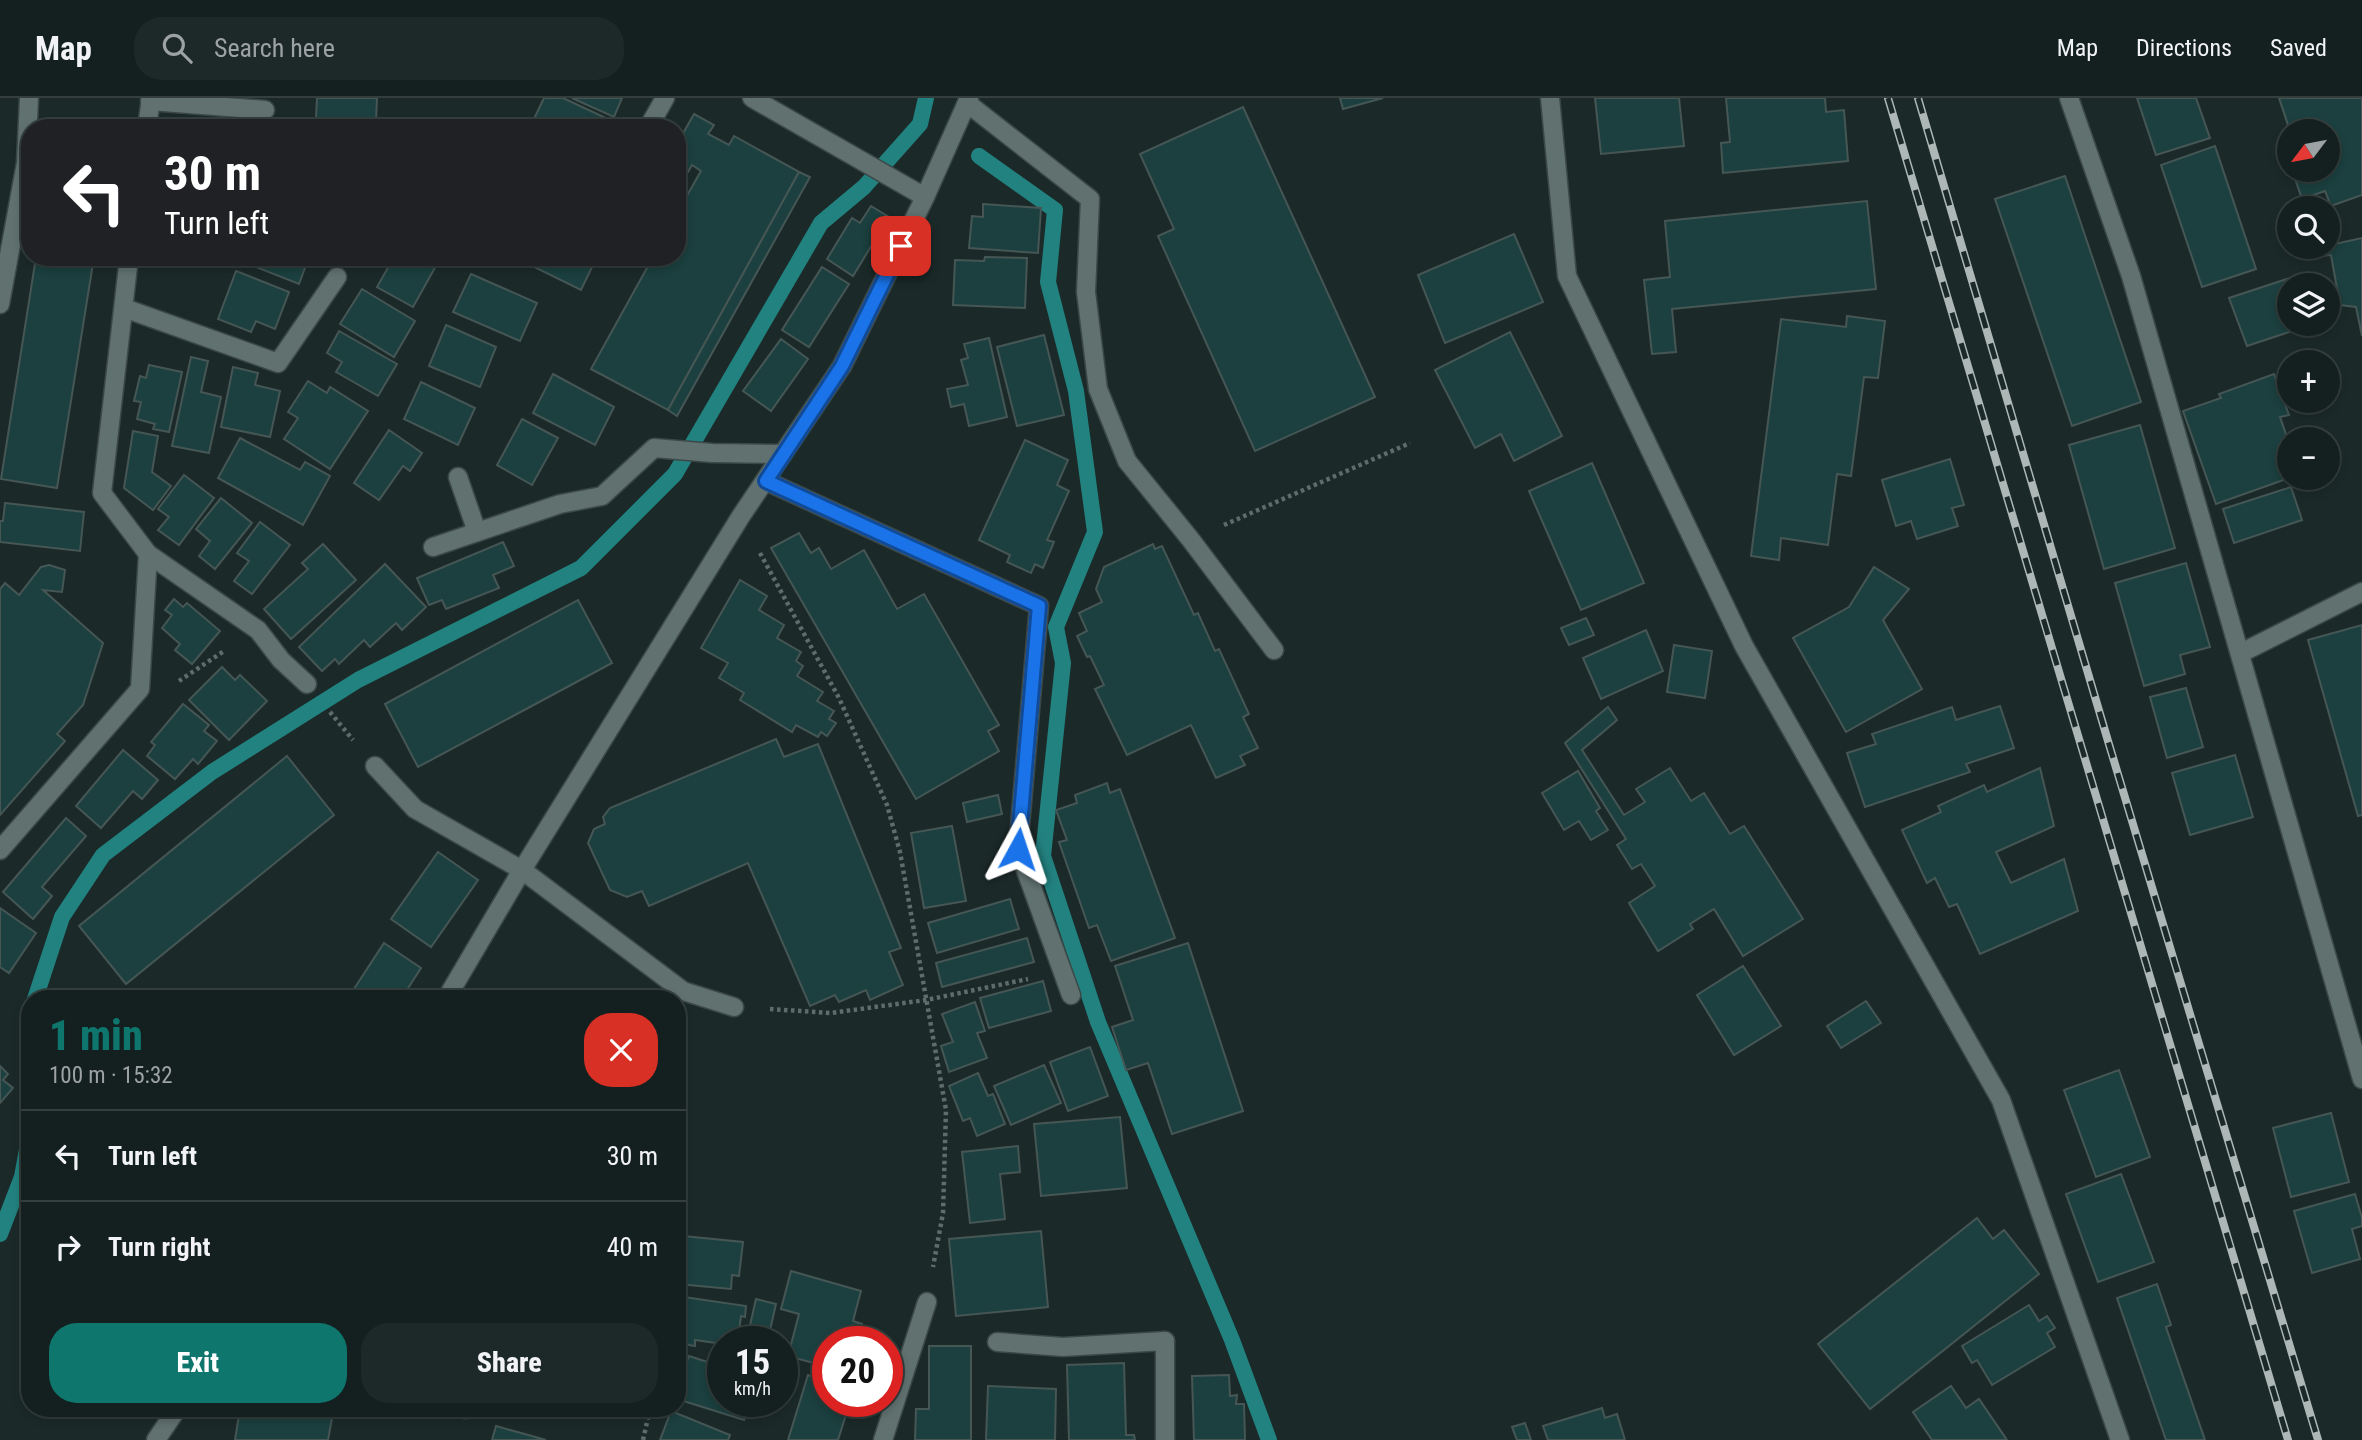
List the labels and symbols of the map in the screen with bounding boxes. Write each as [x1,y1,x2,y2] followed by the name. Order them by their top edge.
[2277,119,2340,182] north arrow
[871,216,931,276] pin
[981,812,1055,886] position arrow
[812,1326,903,1417] speed limit sign: 20

